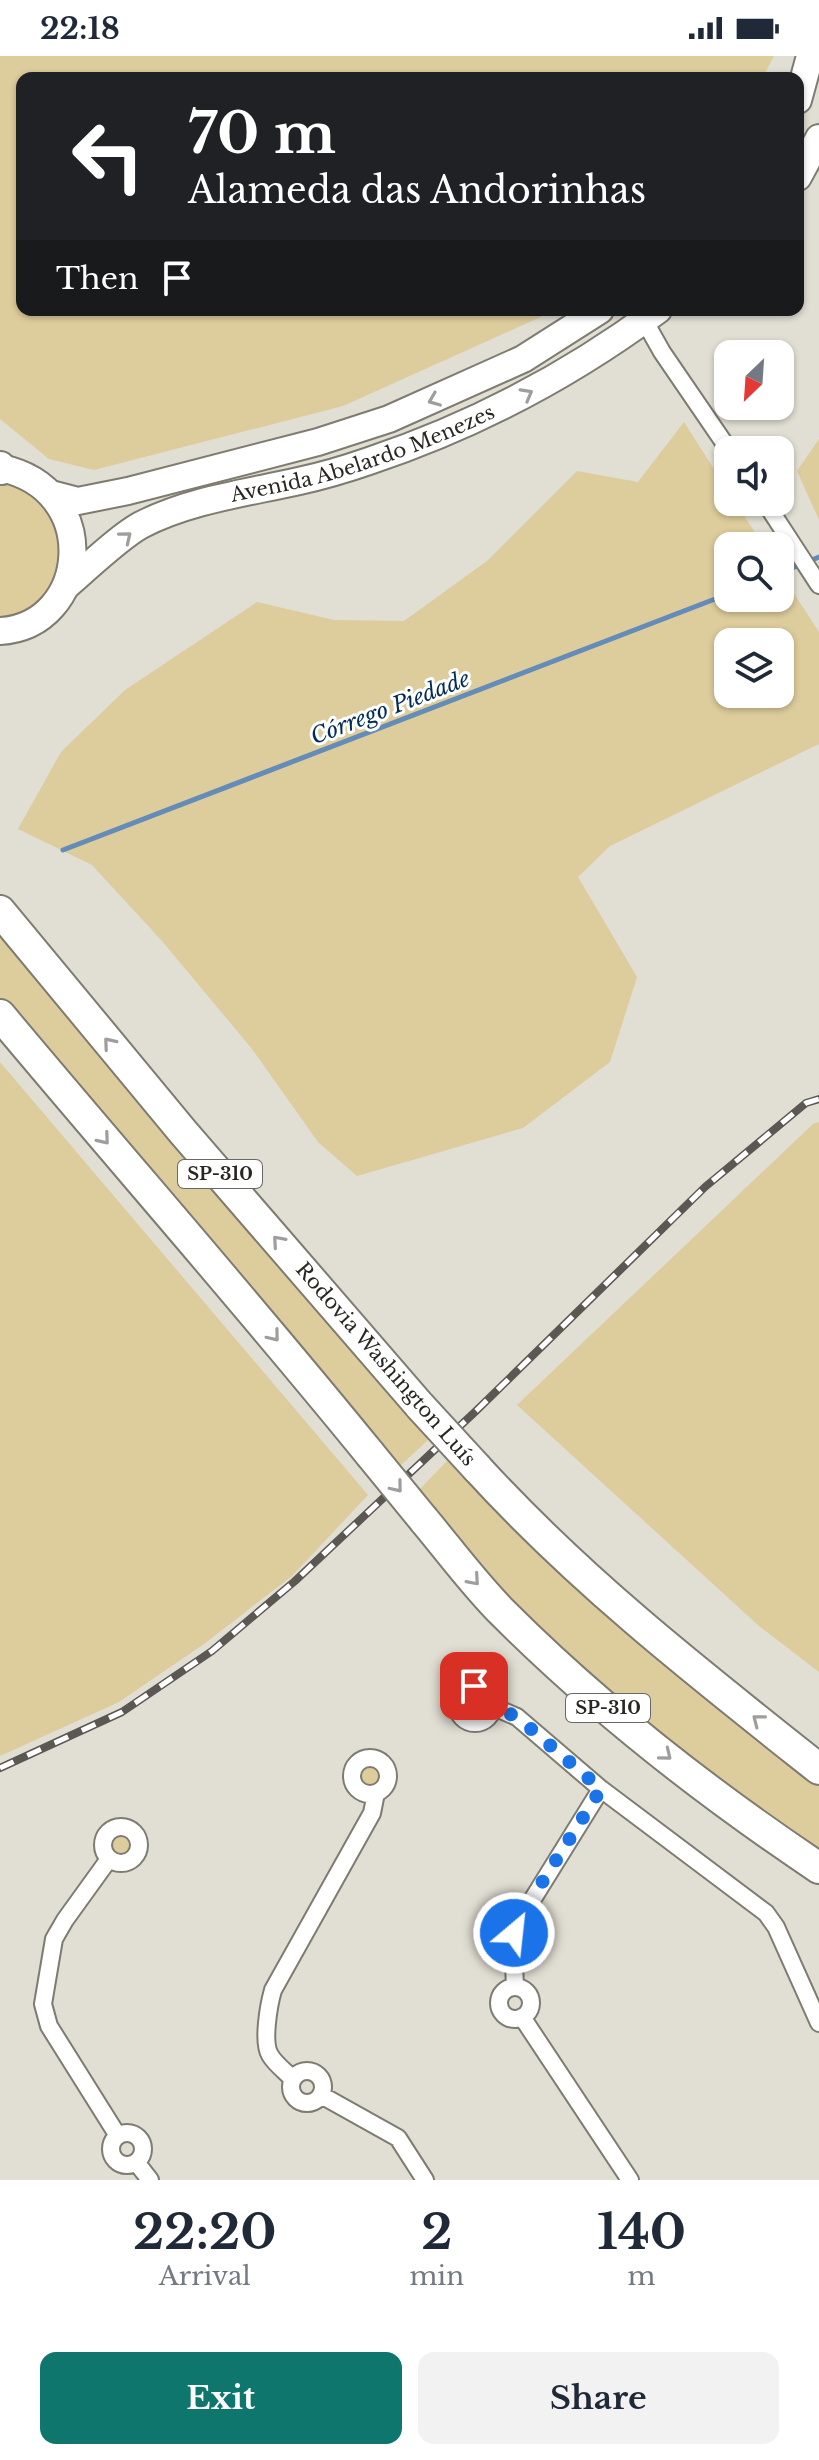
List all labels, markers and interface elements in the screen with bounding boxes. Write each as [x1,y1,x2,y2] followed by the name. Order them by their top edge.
[40,10,120,47] text: 22:18
[188,99,336,168] text: 70 m
[56,104,160,208] icon: left
[188,168,646,213] text: Alameda das Andorinhas
[155,256,199,300] icon: arrive
[56,260,139,297] text: Then
[714,340,794,420] north arrow
[714,340,794,708] map controls
[519,389,533,404] one-way arrow
[428,390,442,407] one-way arrow
[227,400,498,507] street label: Avenida Abelardo Menezes
[714,436,794,516] button: sound
[117,532,131,547] one-way arrow
[714,532,794,612] button: search
[714,628,794,708] button: layers
[307,665,474,750] water label: Córrego Piedade
[104,1038,119,1052] one-way arrow
[94,1130,109,1145] one-way arrow
[178,1160,262,1188] road number: SP-310
[273,1235,288,1250] one-way arrow
[291,1257,481,1471] street label: Rodovia Washington Luís
[264,1327,279,1341] one-way arrow
[388,1477,402,1492] one-way arrow
[464,1571,479,1585] one-way arrow
[440,1652,508,1720] pin
[452,1664,496,1708] icon: arrive
[566,1694,650,1722] road number: SP-310
[752,1716,767,1730] one-way arrow
[657,1745,671,1760] one-way arrow
[472,1891,556,1975] position arrow
[133,2202,277,2262] text: 22:20
[421,2202,452,2262] text: 2
[597,2202,686,2262] text: 140
[159,2260,251,2292] text: Arrival
[409,2260,464,2292] text: min
[628,2260,656,2292] text: m
[40,2352,402,2444] button: Exit
[418,2352,779,2444] button: Share

